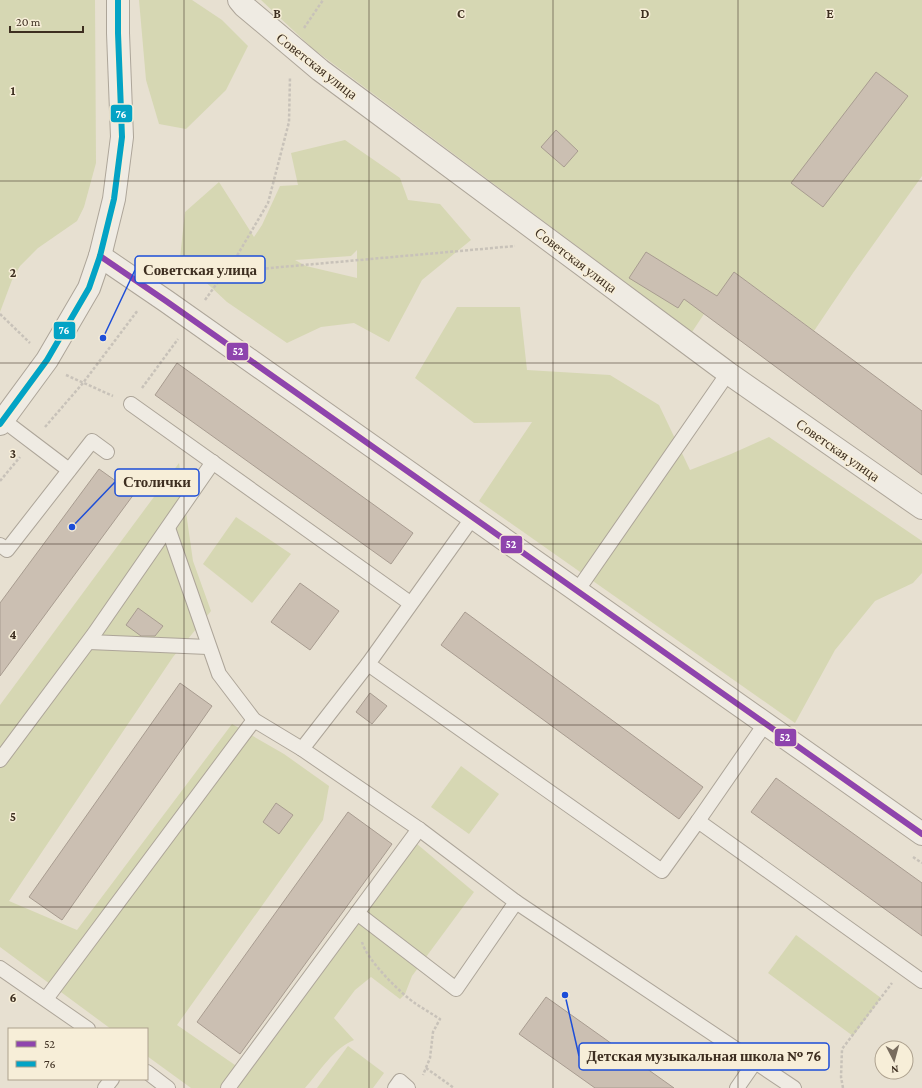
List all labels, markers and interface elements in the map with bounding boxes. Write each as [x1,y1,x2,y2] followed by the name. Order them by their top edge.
[273,6,281,21] text: B
[457,6,465,21] text: C
[641,6,650,21] text: D
[826,6,834,21] text: E
[10,8,83,34] scale bar
[16,15,41,29] text: 20 m
[273,30,361,103] street label: Советская улица
[11,83,16,98] text: 1
[110,104,133,123] line badge: 76
[115,108,127,120] text: 76
[532,224,621,296] street label: Советская улица
[135,256,265,283] callout: Советская улица
[143,262,258,278] text: Советская улица
[10,265,17,280] text: 2
[53,321,76,340] line badge: 76
[58,324,70,336] text: 76
[226,342,249,361] line badge: 52
[233,345,244,357] text: 52
[793,415,883,485] street label: Советская улица
[10,446,16,461] text: 3
[115,469,199,496] callout: Столички
[123,474,191,490] text: Столички
[500,535,523,554] line badge: 52
[506,538,517,550] text: 52
[9,627,17,642] text: 4
[774,728,797,747] line badge: 52
[780,731,791,743] text: 52
[10,809,16,824] text: 5
[9,990,17,1005] text: 6
[8,1028,148,1080] legend
[44,1037,55,1051] text: 52
[874,1040,914,1080] north arrow
[579,1043,829,1070] callout: Детская музыкальная школа № 76
[587,1048,821,1064] text: Детская музыкальная школа № 76
[44,1057,56,1071] text: 76
[890,1064,899,1076] text: N

